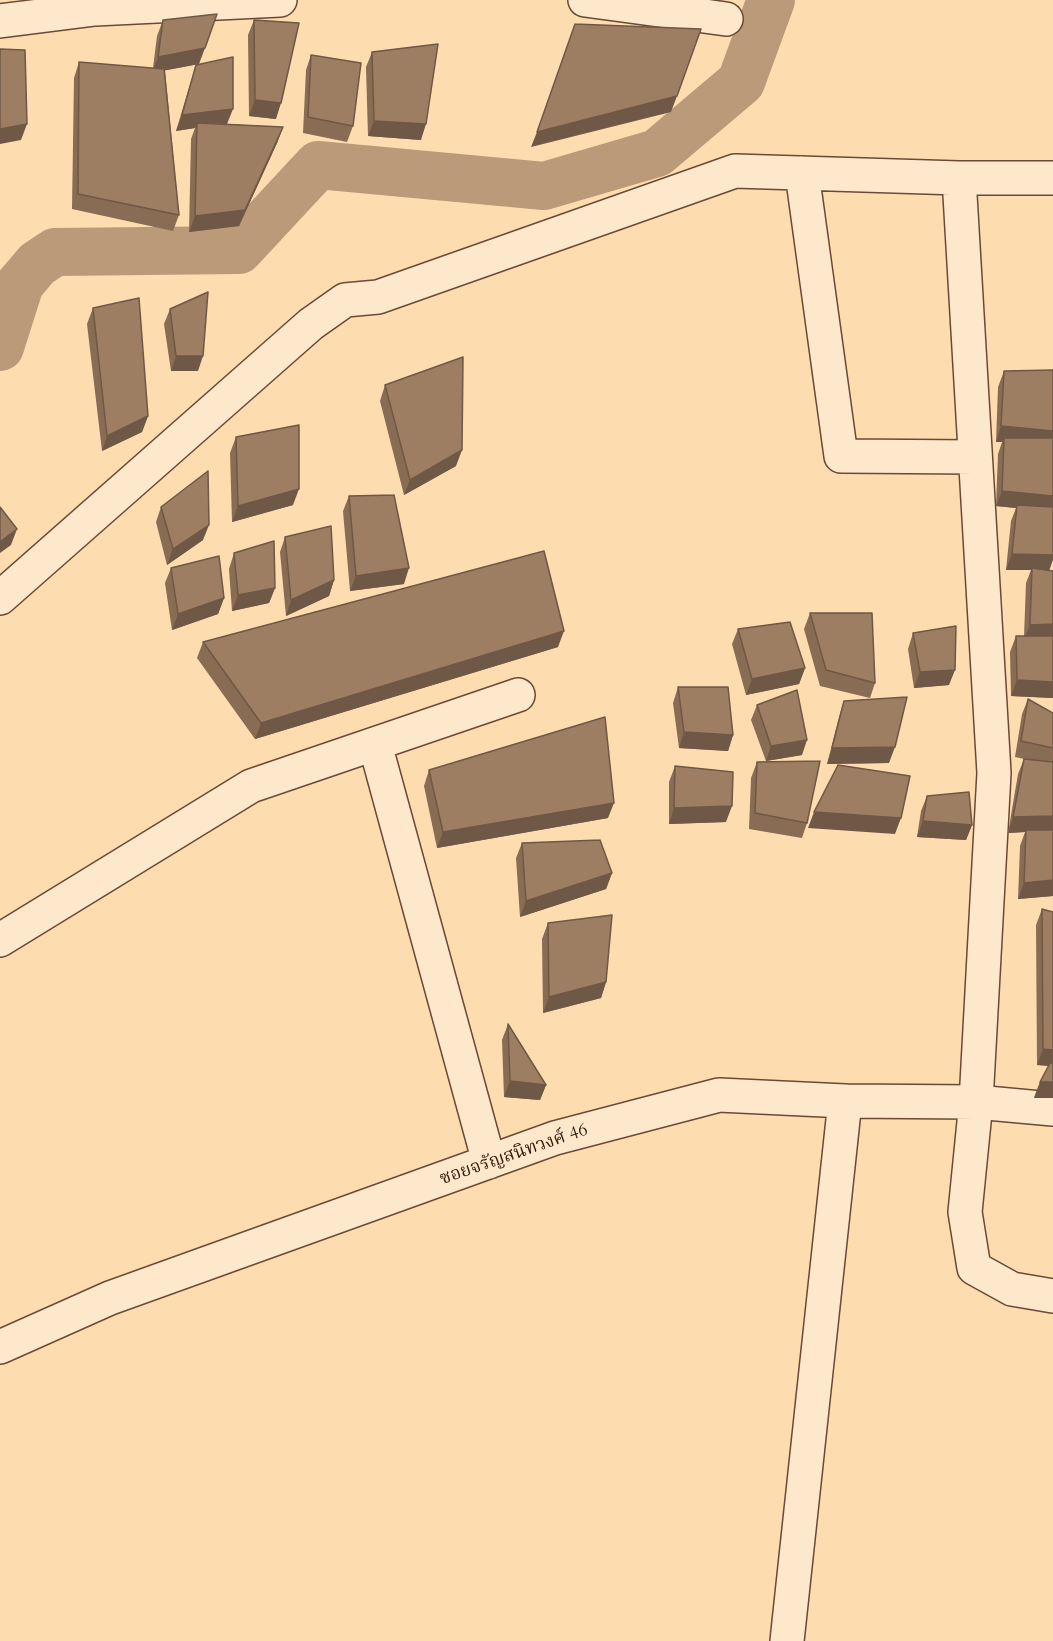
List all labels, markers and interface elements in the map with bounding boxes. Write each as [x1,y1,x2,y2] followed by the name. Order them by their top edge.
[437,1120,591,1190] street label: ซอยจรัญสนิทวงศ์ 46

